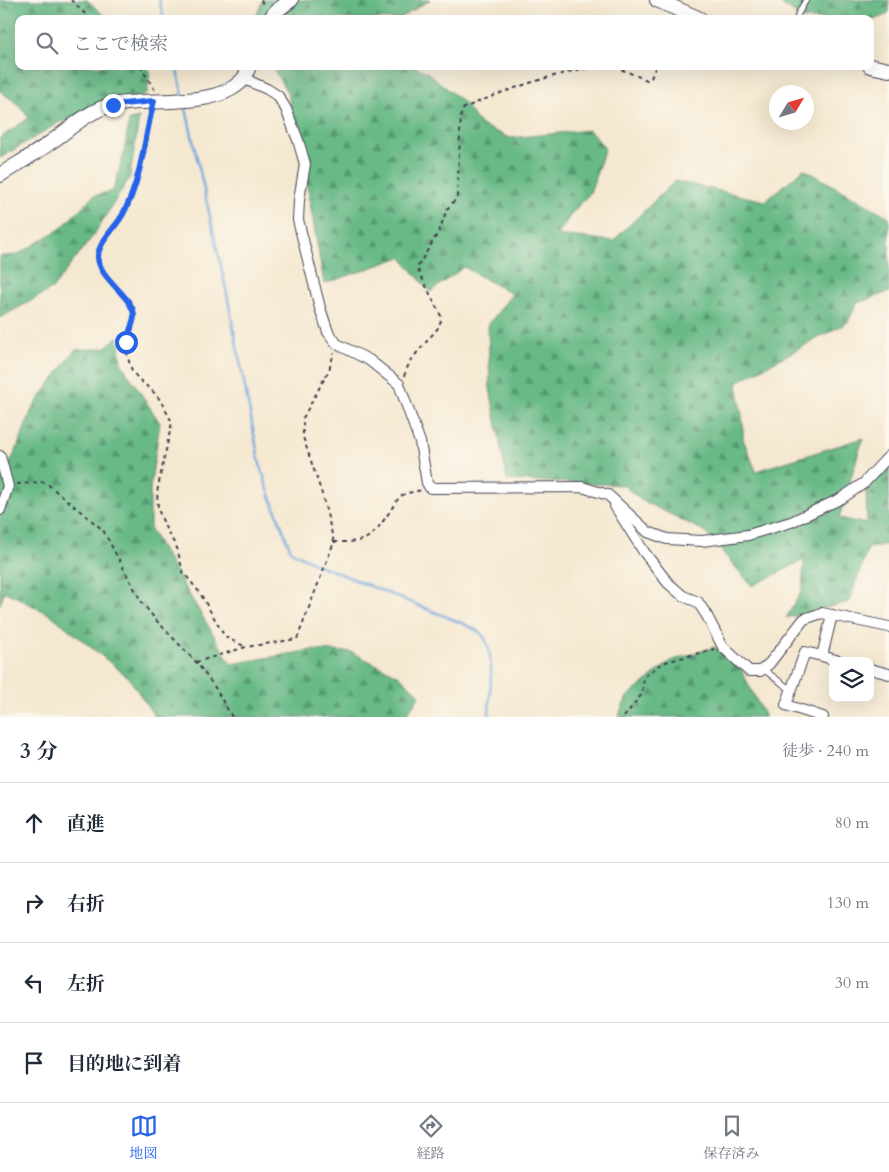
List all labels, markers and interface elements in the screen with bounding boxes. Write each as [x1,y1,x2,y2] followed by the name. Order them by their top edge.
[15,15,874,70] search box
[33,29,61,57] icon: search
[73,31,168,57] text: ここで検索
[769,85,814,130] north arrow
[102,94,125,117] route end
[115,331,138,354] route start
[829,657,874,702] map controls
[829,657,874,702] button: layers
[20,737,57,766] text: 3 分
[782,740,869,762] text: 徒歩 · 240 m
[20,809,48,837] icon: ahead
[67,811,105,837] text: 直進
[835,812,869,834] text: 80 m
[20,889,48,917] icon: right
[67,891,105,917] text: 右折
[827,892,869,914] text: 130 m
[20,969,48,997] icon: left
[67,971,105,997] text: 左折
[835,972,869,994] text: 30 m
[20,1049,48,1077] icon: arrive
[67,1051,181,1077] text: 目的地に到着
[130,1112,158,1163] tab: 地図
[417,1112,445,1163] tab: 経路
[704,1112,760,1163] tab: 保存済み

